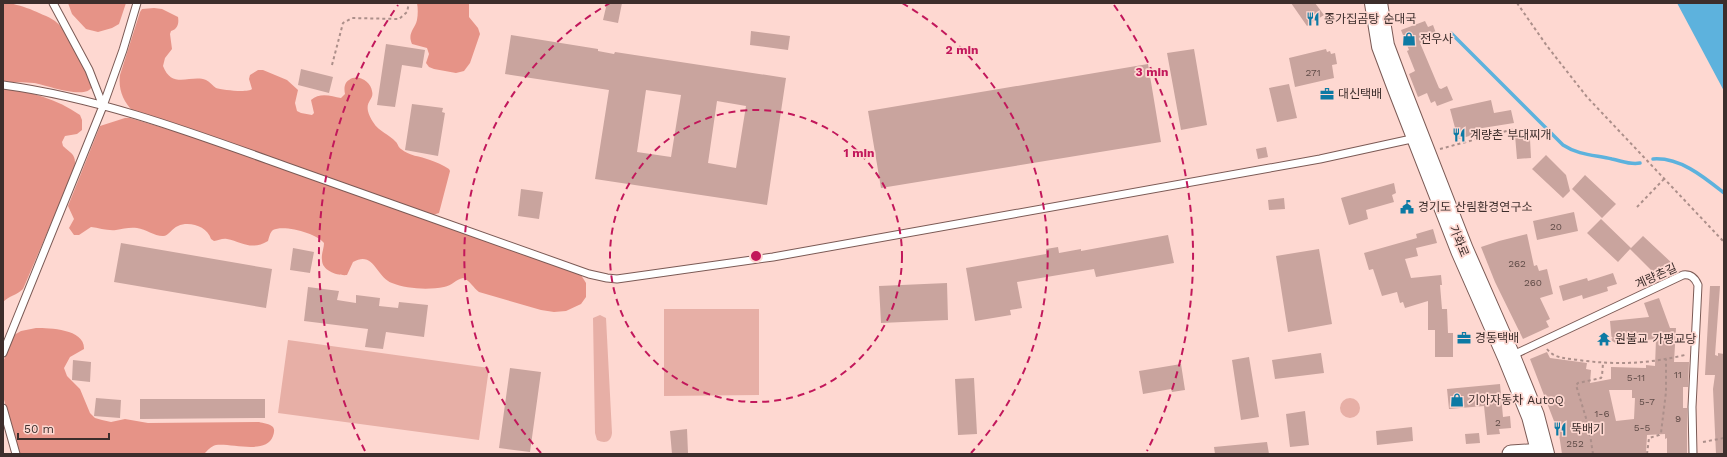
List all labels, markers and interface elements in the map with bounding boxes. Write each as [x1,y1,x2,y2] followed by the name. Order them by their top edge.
[1305,11,1321,27] restaurant icon: 종가집곰탕 순대국
[1324,12,1416,26] place label: 종가집곰탕 순대국
[1401,31,1417,47] shop icon: 전우사
[1420,32,1453,46] place label: 전우사
[946,43,978,57] text: 2 min
[1136,65,1168,79] text: 3 min
[1305,67,1321,78] house number: 271
[1319,86,1335,102] office icon: 대신택배
[1338,87,1382,101] place label: 대신택배
[1451,127,1467,143] restaurant icon: 계량촌 부대찌개
[1470,128,1551,142] place label: 계량촌 부대찌개
[844,146,874,160] text: 1 min
[1399,199,1415,215] public building icon: 경기도 산림환경연구소
[1418,200,1533,214] place label: 경기도 산림환경연구소
[1550,221,1562,232] house number: 20
[1446,223,1472,259] street label: 가화로
[749,249,763,263] centre of rings
[1508,258,1526,269] house number: 262
[1633,261,1679,291] street label: 계량촌길
[1524,277,1542,288] house number: 260
[1456,330,1472,346] office icon: 경동택배
[1475,331,1519,345] place label: 경동택배
[1596,331,1612,347] temple icon: 원불교 가평교당
[1615,332,1696,346] place label: 원불교 가평교당
[1674,369,1682,380] house number: 11
[1627,372,1645,383] house number: 5-11
[1449,392,1465,408] shop icon: 기아자동차 AutoQ
[1468,393,1564,407] place label: 기아자동차 AutoQ
[1639,396,1655,407] house number: 5-7
[1594,408,1610,419] house number: 1-6
[1675,413,1681,424] house number: 9
[18,415,109,441] scale bar
[1495,417,1501,428] house number: 2
[1552,421,1568,437] restaurant icon: 뚝배기
[24,422,54,436] text: 50 m
[1571,422,1604,436] place label: 뚝배기
[1634,422,1651,433] house number: 5-5
[1566,438,1584,449] house number: 252

